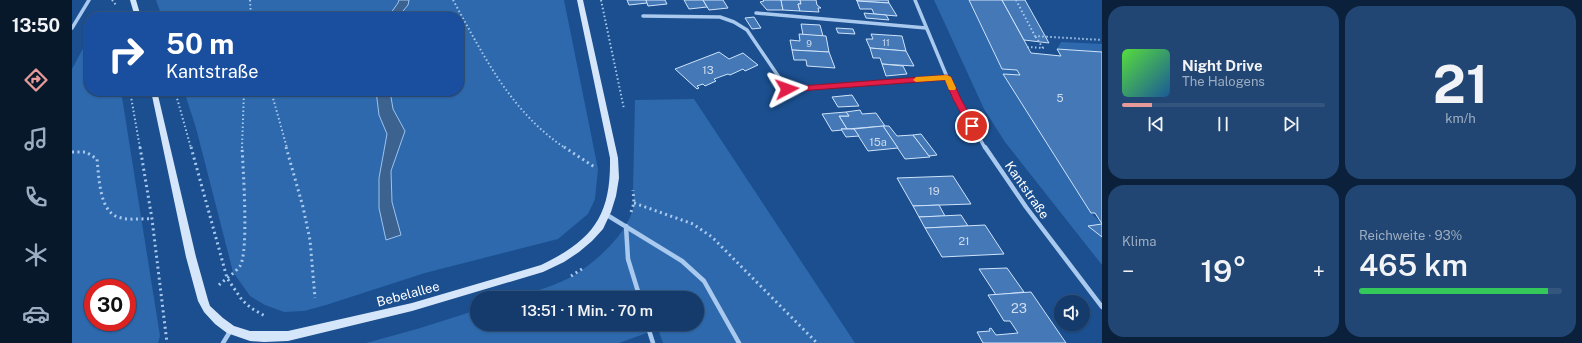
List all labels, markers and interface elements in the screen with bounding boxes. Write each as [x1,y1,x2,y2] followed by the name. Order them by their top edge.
[12,15,60,36] text: 13:50
[166,27,234,60] text: 50 m
[100,28,152,80] icon: right
[882,37,890,48] house number: 11
[806,38,812,49] house number: 9
[1433,54,1488,115] text: 21
[1182,57,1263,74] text: Night Drive
[166,61,258,82] text: Kantstraße
[702,64,714,76] house number: 13
[22,66,50,94] icon: directions
[766,68,808,110] position arrow
[1182,74,1265,89] text: The Halogens
[1056,92,1064,104] house number: 5
[955,109,989,143] pin
[1445,111,1476,126] text: km/h
[1145,113,1167,135] icon: previous
[1212,113,1234,135] icon: pause
[1280,113,1302,135] icon: next
[961,115,983,137] icon: arrive
[22,125,50,153] icon: music
[869,136,887,148] house number: 15a
[1002,158,1052,222] street label: Kantstraße
[22,183,50,211] icon: phone
[928,185,940,197] house number: 19
[1359,228,1462,243] text: Reichweite · 93%
[1122,234,1156,249] text: Klima
[958,235,970,247] house number: 21
[22,241,50,269] icon: climate
[1359,247,1468,283] text: 465 km
[1201,253,1246,289] text: 19°
[1122,258,1134,284] text: −
[1313,258,1325,284] text: +
[375,278,441,310] street label: Bebelallee
[84,279,136,331] speed limit sign: 30
[1054,295,1090,331] map controls
[1054,295,1090,331] button: sound
[22,300,50,328] icon: car
[1011,301,1027,316] house number: 23
[521,302,653,319] text: 13:51 · 1 Min. · 70 m

